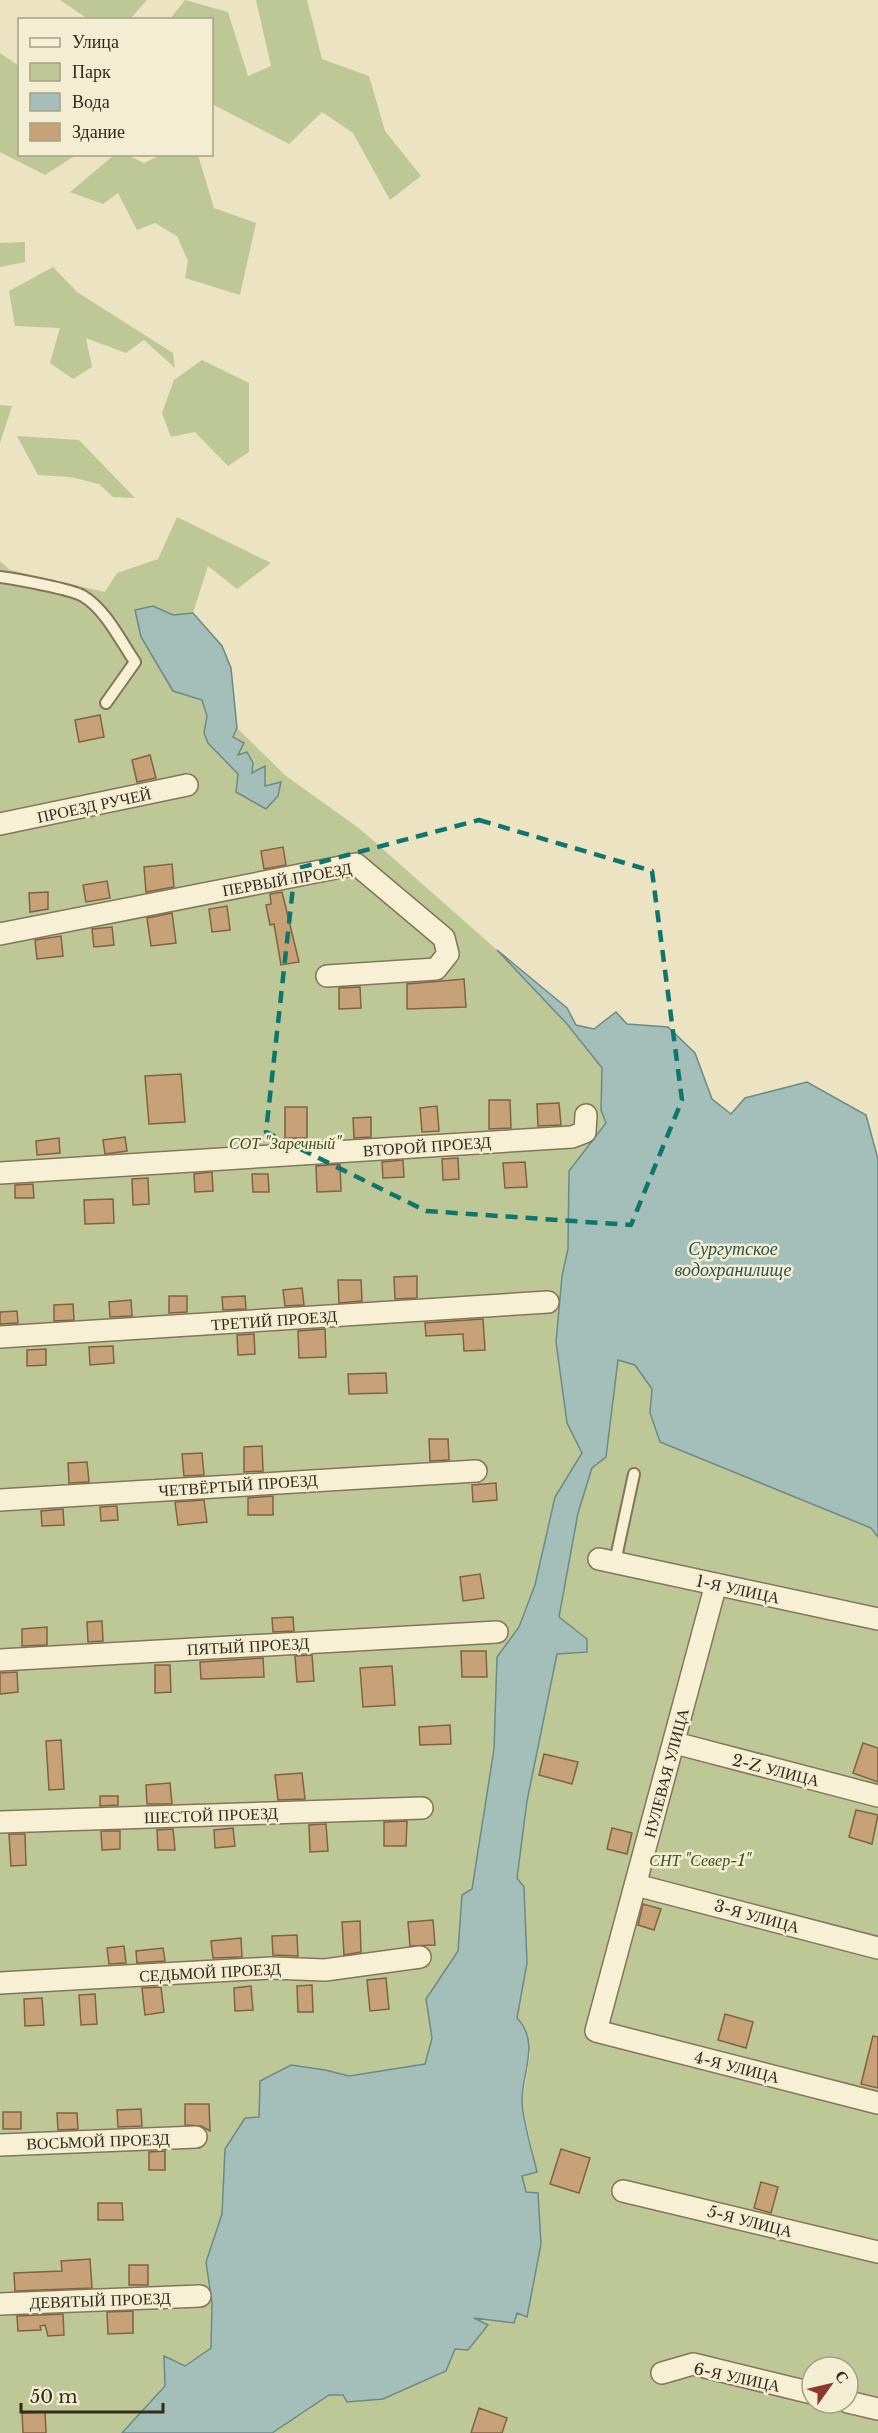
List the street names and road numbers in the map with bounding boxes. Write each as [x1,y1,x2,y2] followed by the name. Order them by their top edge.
[35,783,153,827] street label: ПРОЕЗД РУЧЕЙ
[221,858,353,900] street label: ПЕРВЫЙ ПРОЕЗД
[362,1132,492,1160] street label: ВТОРОЙ ПРОЕЗД
[210,1306,338,1334] street label: ТРЕТИЙ ПРОЕЗД
[158,1469,318,1501] street label: ЧЕТВЁРТЫЙ ПРОЕЗД
[694,1570,782,1608] street label: 1-Я УЛИЦА
[186,1633,310,1659] street label: ПЯТЫЙ ПРОЕЗД
[639,1706,693,1840] street label: НУЛЕВАЯ УЛИЦА
[730,1750,822,1791] street label: 2-Z УЛИЦА
[144,1803,278,1827] street label: ШЕСТОЙ ПРОЕЗД
[712,1895,802,1937] street label: 3-Я УЛИЦА
[139,1958,281,1986] street label: СЕДЬМОЙ ПРОЕЗД
[692,2047,782,2087] street label: 4-Я УЛИЦА
[26,2128,170,2154] street label: ВОСЬМОЙ ПРОЕЗД
[705,2201,795,2241] street label: 5-Я УЛИЦА
[29,2288,171,2312] street label: ДЕВЯТЫЙ ПРОЕЗД
[692,2358,783,2396] street label: 6-Я УЛИЦА

